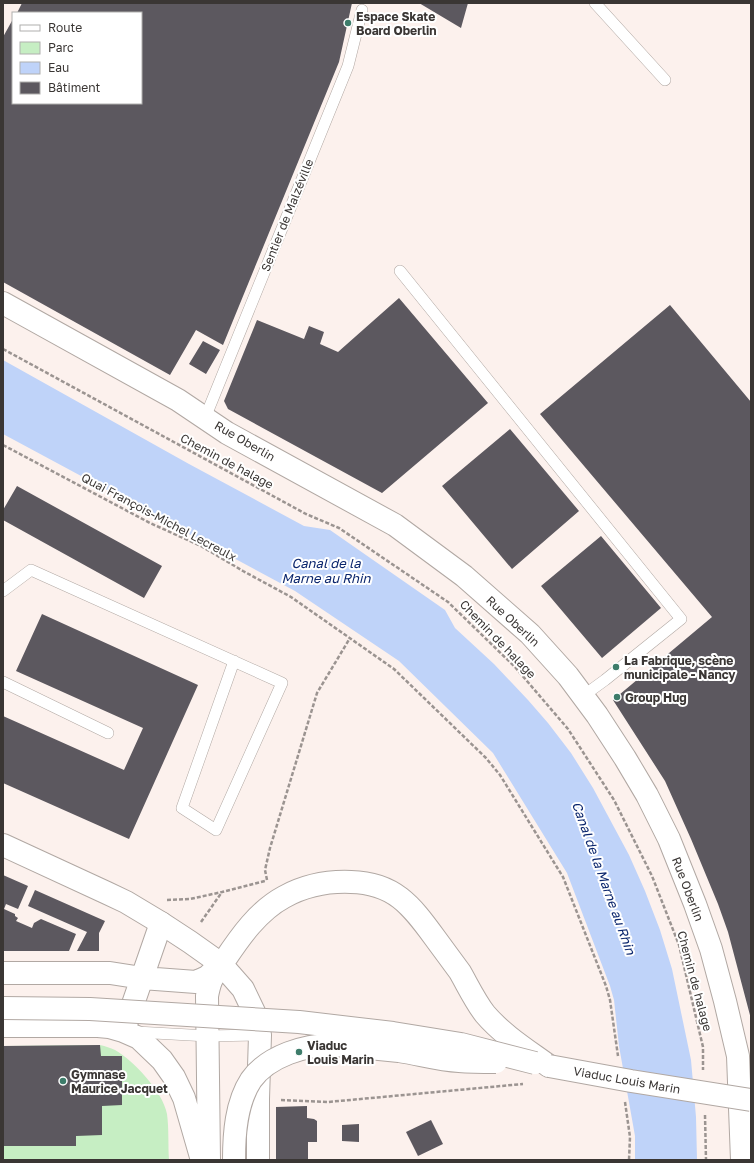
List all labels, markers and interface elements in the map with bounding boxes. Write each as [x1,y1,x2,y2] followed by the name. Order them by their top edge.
[356,9,436,38] place label: Espace Skate Board Oberlin
[12,12,142,104] legend
[343,18,353,28] marker: Espace Skate Board Oberlin
[48,20,82,35] text: Route
[48,40,74,55] text: Parc
[48,60,69,75] text: Eau
[48,80,101,95] text: Bâtiment
[258,156,316,274] street label: Sentier de Malzéville
[212,418,278,464] street label: Rue Oberlin
[178,430,276,492] street label: Chemin de halage
[79,470,240,565] street label: Quai François-Michel Lecreulx
[281,555,372,586] water label: Canal de la Marne au Rhin
[483,593,543,649] street label: Rue Oberlin
[457,597,539,681] street label: Chemin de halage
[624,653,736,682] place label: La Fabrique, scène municipale - Nancy
[611,662,621,672] marker: La Fabrique, scène municipale - Nancy
[625,690,687,705] place label: Group Hug
[612,692,622,702] marker: Group Hug
[569,799,639,958] water label: Canal de la Marne au Rhin
[669,855,707,923] street label: Rue Oberlin
[674,929,716,1033] street label: Chemin de halage
[307,1038,374,1067] place label: Viaduc Louis Marin
[294,1047,304,1057] marker: Viaduc Louis Marin
[572,1063,682,1097] street label: Viaduc Louis Marin
[71,1067,168,1096] place label: Gymnase Maurice Jacquet
[58,1076,68,1086] marker: Gymnase Maurice Jacquet

